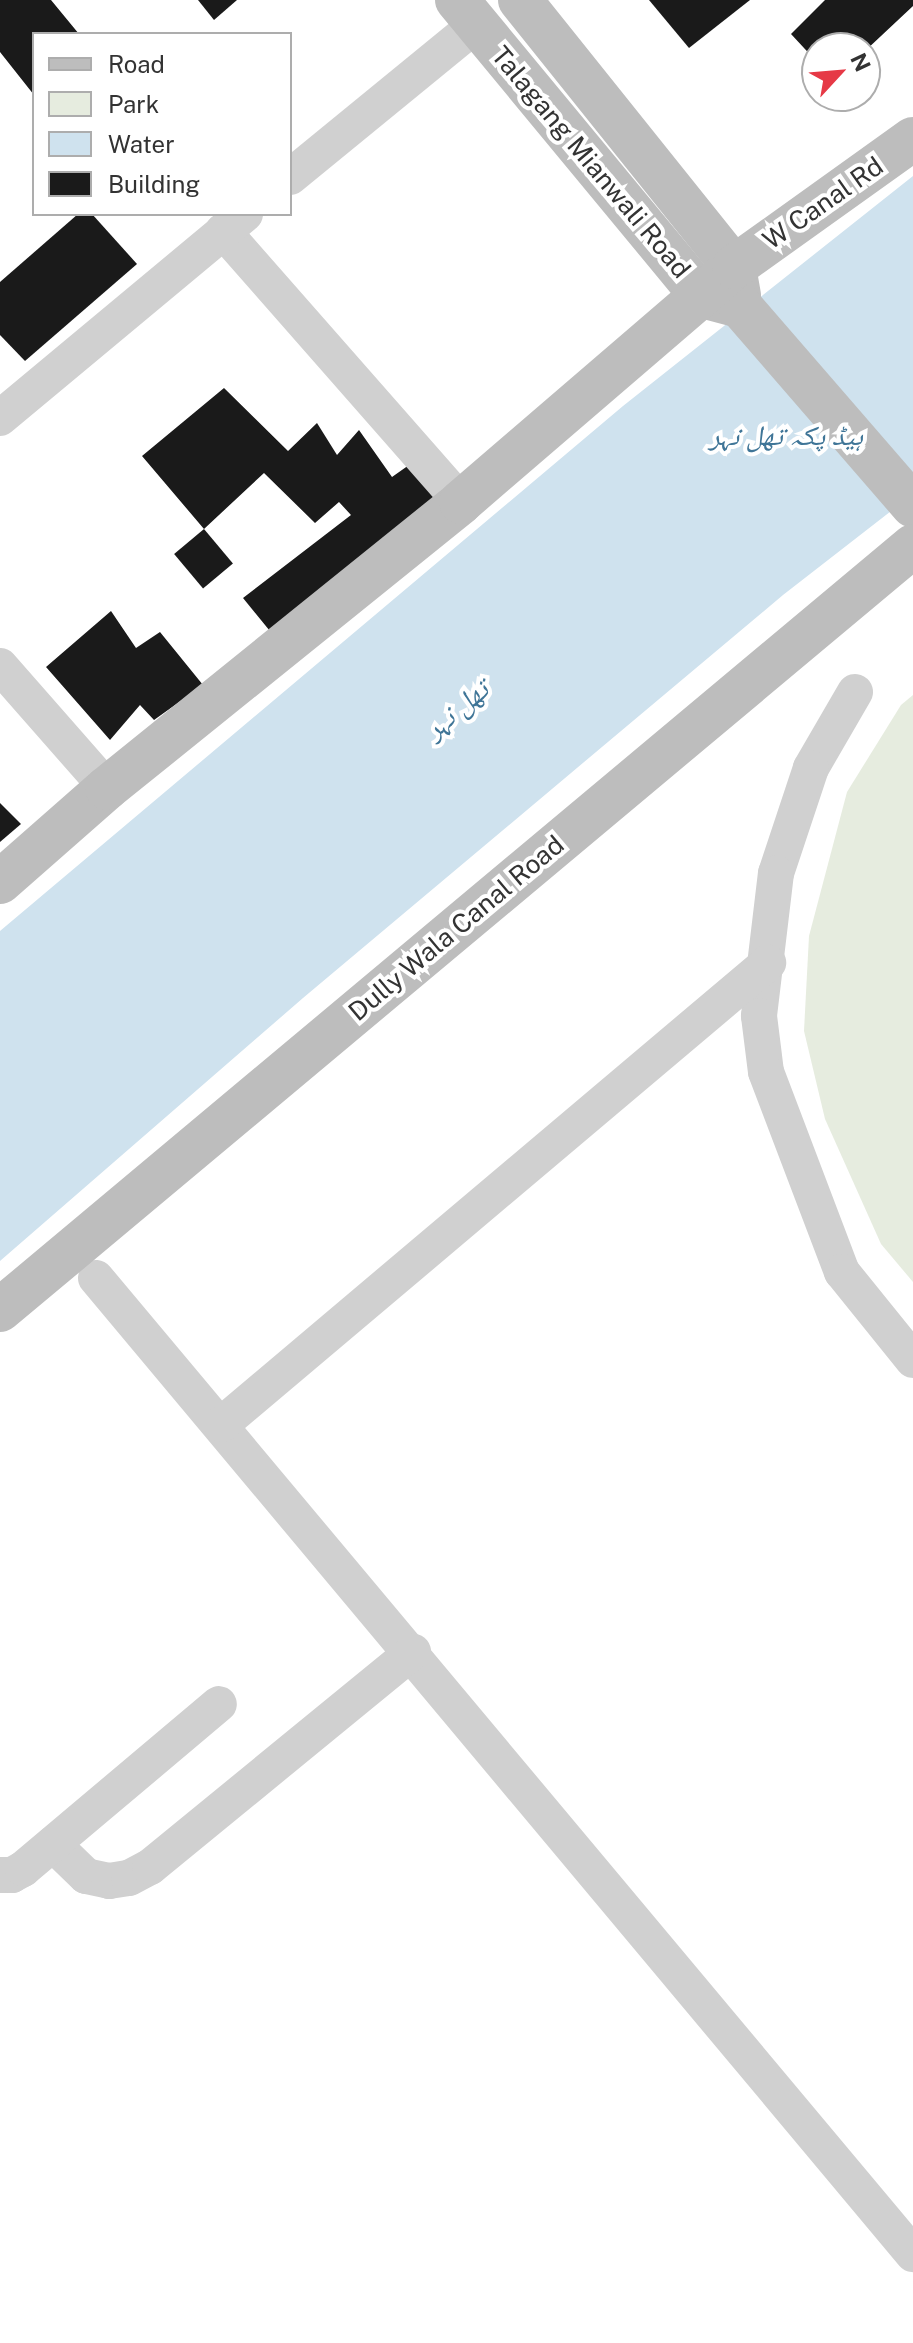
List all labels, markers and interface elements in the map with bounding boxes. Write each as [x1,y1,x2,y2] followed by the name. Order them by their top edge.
[32,32,292,216] legend
[801,32,881,112] north arrow
[485,40,697,284] street label: Talagang Mianwali Road
[845,49,876,76] text: N
[108,50,165,78] text: Road
[108,90,159,118] text: Park
[108,130,175,158] text: Water
[757,150,889,256] street label: W Canal Rd
[108,170,200,198] text: Building
[709,418,863,452] water label: ہیڈ پکہ تھل نہر
[417,672,495,746] water label: تھل نہر
[342,829,570,1027] street label: Dully Wala Canal Road

